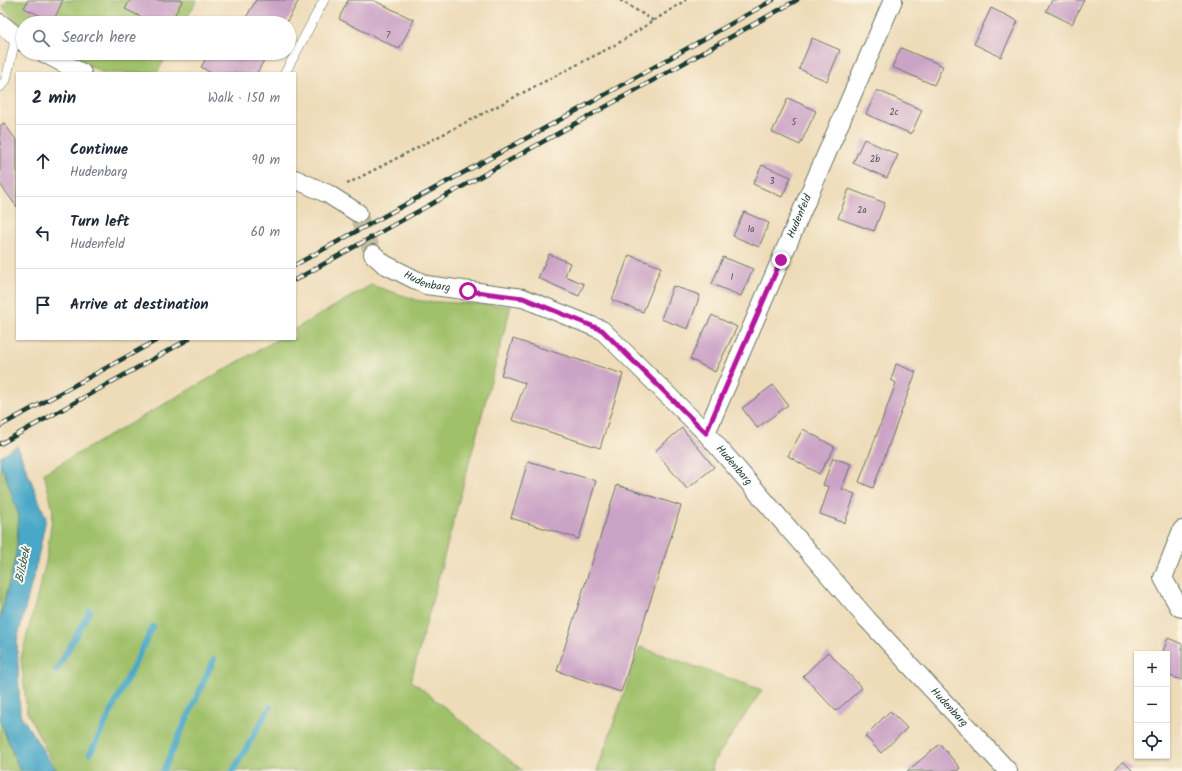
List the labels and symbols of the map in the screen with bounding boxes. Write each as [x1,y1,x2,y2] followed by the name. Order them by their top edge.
[386,28,391,43] house number: 7
[889,105,899,120] house number: 2c
[792,115,798,130] house number: 5
[870,152,880,167] house number: 2b
[769,174,775,189] house number: 3
[782,191,817,241] street label: Hudenfeld
[857,203,867,218] house number: 2a
[747,222,755,237] house number: 1a
[772,251,790,269] route end
[400,266,452,297] street label: Hudenbarg
[731,270,734,285] house number: 1
[459,282,477,300] route start
[711,441,757,490] street label: Hudenbarg
[10,543,37,585] water label: Bilsbek
[926,683,972,732] street label: Hudenbarg

